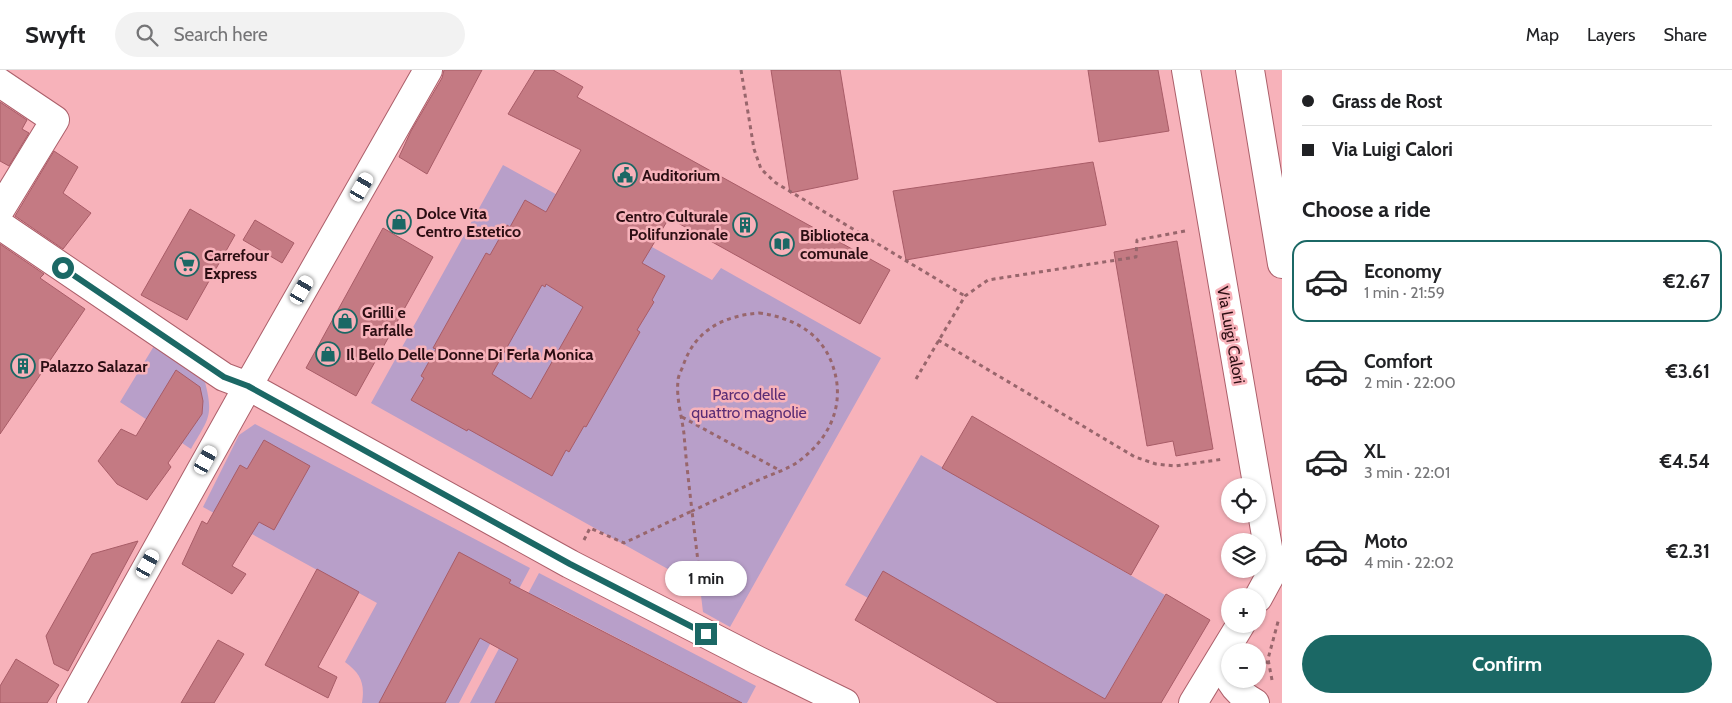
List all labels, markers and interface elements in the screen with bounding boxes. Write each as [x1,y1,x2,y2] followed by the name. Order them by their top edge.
[115,12,465,57] search box
[25,20,85,49] text: Swyft
[133,21,161,49] icon: search
[173,23,268,46] text: Search here
[1526,24,1559,46] text: Map
[1587,24,1636,46] text: Layers
[1664,24,1707,46] text: Share
[1332,90,1442,113] text: Grass de Rost
[1332,138,1453,161] text: Via Luigi Calori
[612,162,638,188] public building icon: Auditorium
[642,166,720,185] place label: Auditorium
[348,170,375,204] car
[1302,196,1431,223] text: Choose a ride
[416,204,521,241] place label: Dolce Vita Centro Estetico
[616,207,728,244] place label: Centro Culturale Polifunzionale
[386,209,412,235] shop icon: Dolce Vita Centro Estetico
[732,212,758,238] building icon: Centro Culturale Polifunzionale
[800,226,869,263] place label: Biblioteca comunale
[769,231,795,257] library icon: Biblioteca comunale
[204,246,270,283] place label: Carrefour Express
[174,251,200,277] supermarket icon: Carrefour Express
[52,257,74,279] route start
[1304,259,1349,304] icon: car
[1364,260,1442,283] text: Economy
[1663,270,1710,293] text: €2.67
[288,273,315,307] car
[1364,283,1445,302] text: 1 min · 21:59
[1213,285,1249,385] street label: Via Luigi Calori
[362,303,413,340] place label: Grilli e Farfalle
[332,308,358,334] shop icon: Grilli e Farfalle
[315,341,341,367] shop icon: Il Bello Delle Donne Di Ferla Monica
[346,345,594,364] place label: Il Bello Delle Donne Di Ferla Monica
[1304,349,1349,394] icon: car
[1364,350,1433,373] text: Comfort
[10,353,36,379] building icon: Palazzo Salazar
[40,357,148,376] place label: Palazzo Salazar
[1666,360,1710,383] text: €3.61
[1364,373,1456,392] text: 2 min · 22:00
[691,385,807,422] park label: Parco delle quattro magnolie
[1304,439,1349,484] icon: car
[1364,440,1385,463] text: XL
[192,443,219,477] car
[1660,450,1710,473] text: €4.54
[1364,463,1450,482] text: 3 min · 22:01
[1221,478,1266,688] map controls
[1221,478,1266,523] button: locate
[1304,529,1349,574] icon: car
[1364,530,1408,553] text: Moto
[1221,533,1266,578] button: layers
[1666,540,1710,563] text: €2.31
[134,547,161,581] car
[1364,553,1454,572] text: 4 min · 22:02
[665,562,747,596] callout: 1 min
[688,569,724,588] text: 1 min
[1221,588,1266,633] button: +
[695,623,717,645] route end
[1302,635,1712,693] button: Confirm
[1221,643,1266,688] button: −

